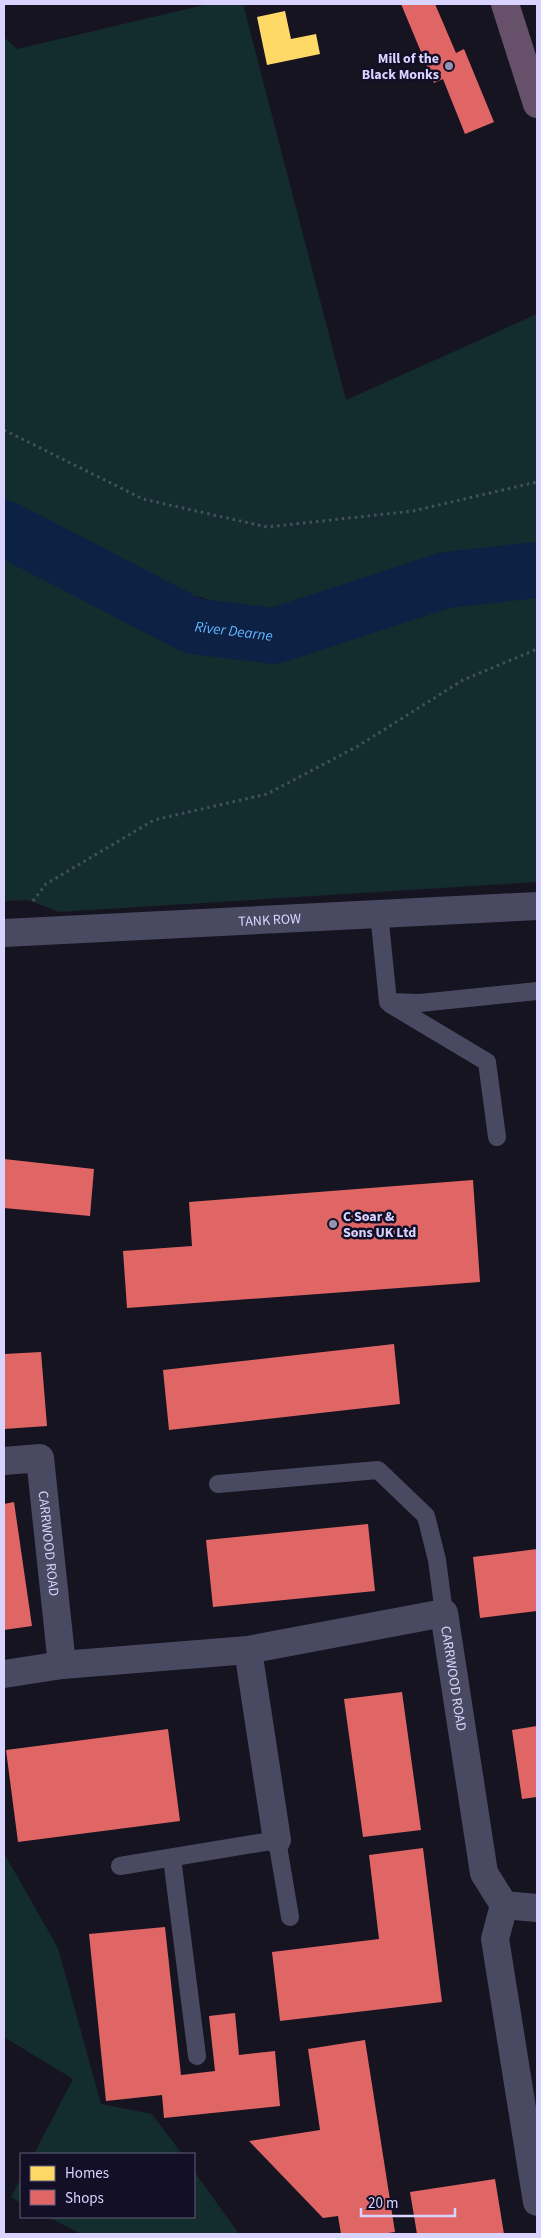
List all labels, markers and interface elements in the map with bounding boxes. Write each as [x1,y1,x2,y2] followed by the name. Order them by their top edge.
[362,49,439,85] place label: Mill of the Black Monks
[443,60,455,72] marker: Mill of the Black Monks
[194,616,274,647] water label: River Dearne
[238,909,302,932] street label: TANK ROW
[343,1207,416,1243] place label: C Soar & Sons UK Ltd
[327,1218,339,1230] marker: C Soar & Sons UK Ltd
[33,1490,64,1597] street label: CARRWOOD ROAD
[435,1625,471,1733] street label: CARRWOOD ROAD
[20,2153,195,2218] legend
[65,2163,109,2184] text: Homes
[361,2186,455,2218] scale bar
[65,2188,104,2209] text: Shops
[368,2193,398,2214] text: 20 m

